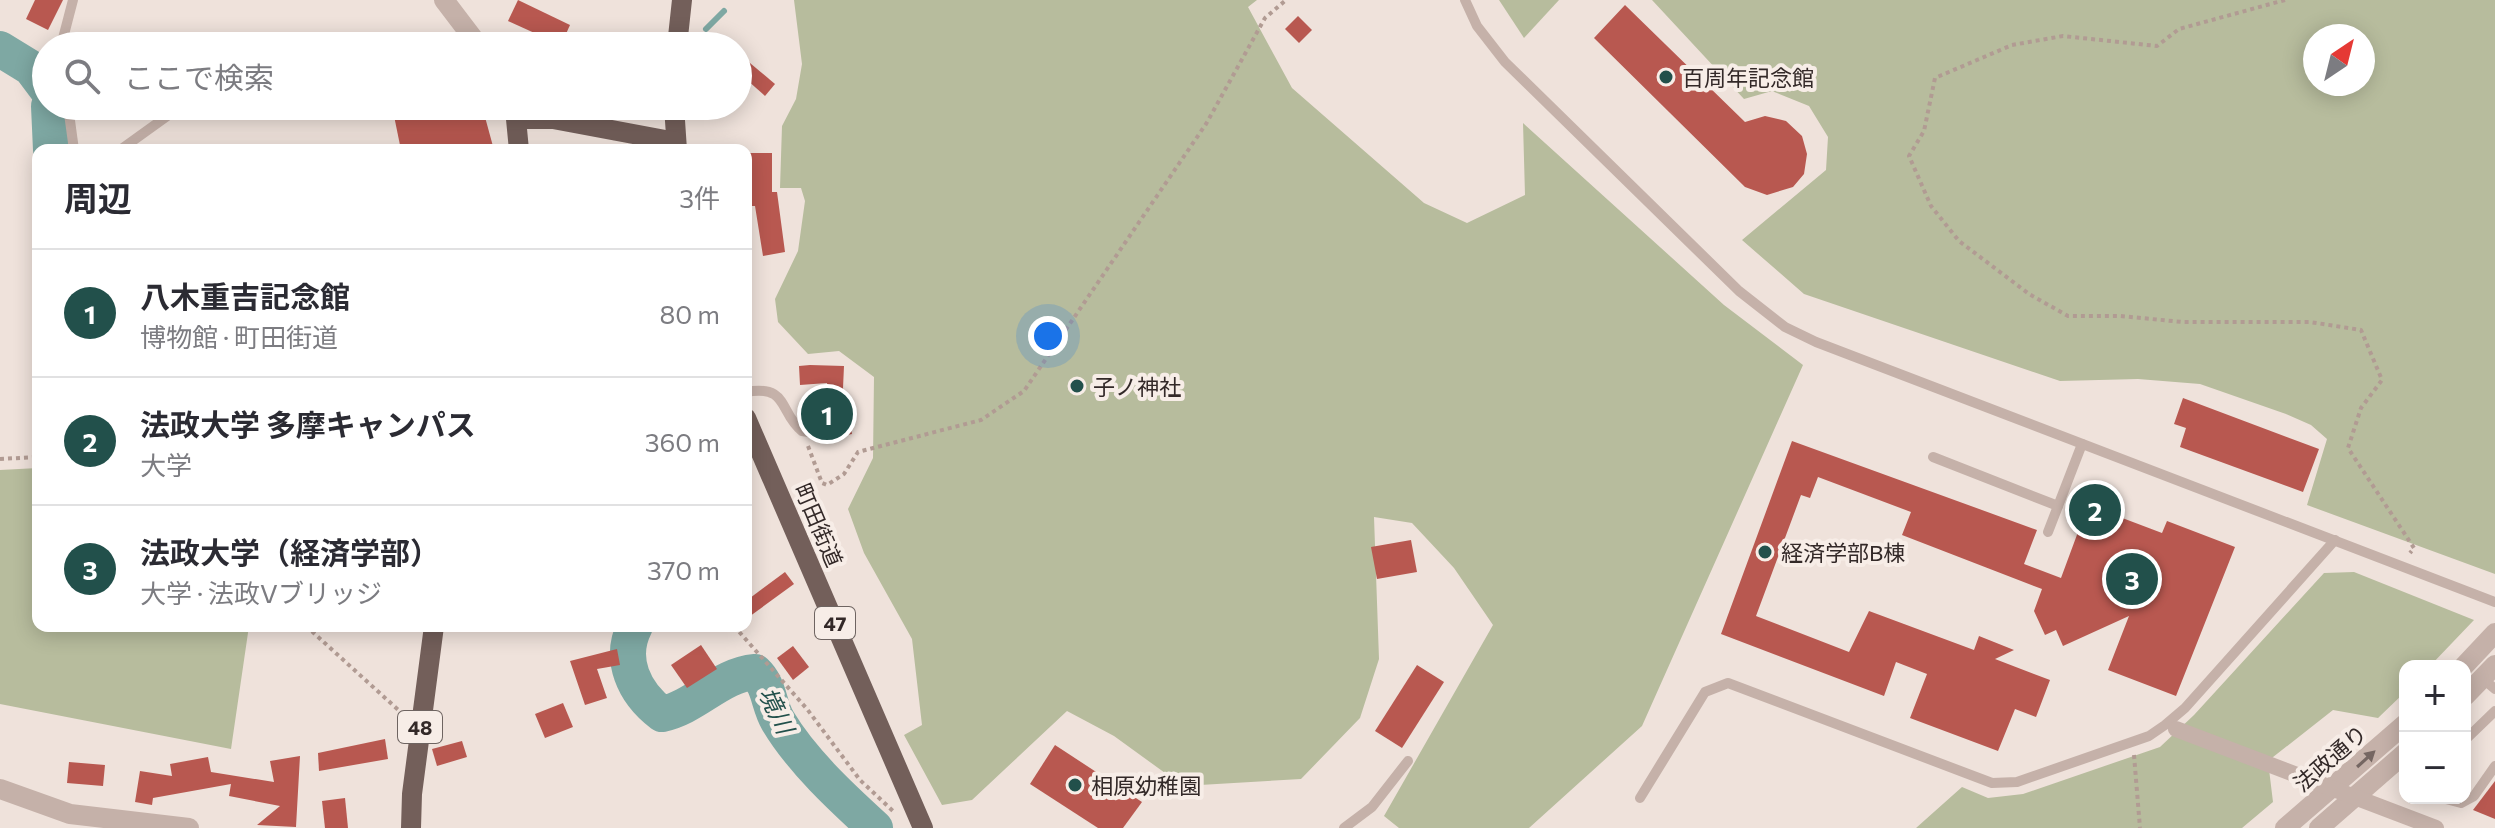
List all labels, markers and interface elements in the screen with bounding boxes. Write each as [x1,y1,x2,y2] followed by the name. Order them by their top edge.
[2303,24,2375,96] north arrow
[32,32,752,120] search box
[60,54,104,98] icon: search
[124,58,274,95] text: ここで検索
[1682,64,1814,91] place label: 百周年記念館
[1657,68,1675,86] marker: 百周年記念館
[64,176,132,218] text: 周辺
[679,182,720,213] text: 3件
[140,277,350,314] text: 八木重吉記念館
[84,298,96,329] text: 1
[660,298,720,329] text: 80 m
[1028,316,1068,356] your location
[140,321,338,352] text: 博物館 · 町田街道
[1093,373,1181,400] place label: 子ノ神社
[1068,377,1086,395] marker: 子ノ神社
[801,384,853,444] pin: 1
[140,405,476,442] text: 法政大学 多摩キャンパス
[83,426,97,457] text: 2
[645,426,720,457] text: 360 m
[140,449,192,480] text: 大学
[789,479,849,571] street label: 町田街道
[2069,480,2121,540] pin: 2
[140,533,440,570] text: 法政大学（経済学部）
[1781,539,1905,566] place label: 経済学部B棟
[1756,543,1774,561] marker: 経済学部B棟
[2106,549,2158,609] pin: 3
[82,554,98,585] text: 3
[647,554,720,585] text: 370 m
[140,577,382,608] text: 大学 · 法政Vブリッジ
[815,607,855,639] road number: 47
[2399,660,2471,804] map controls
[2399,660,2471,732] button: +
[753,682,802,741] water label: 境川
[398,711,442,743] road number: 48
[2288,719,2372,797] street label: 法政通り
[2399,732,2471,804] button: −
[2357,751,2376,769] one-way arrow
[1091,772,1201,799] place label: 相原幼稚園
[1066,776,1084,794] marker: 相原幼稚園

